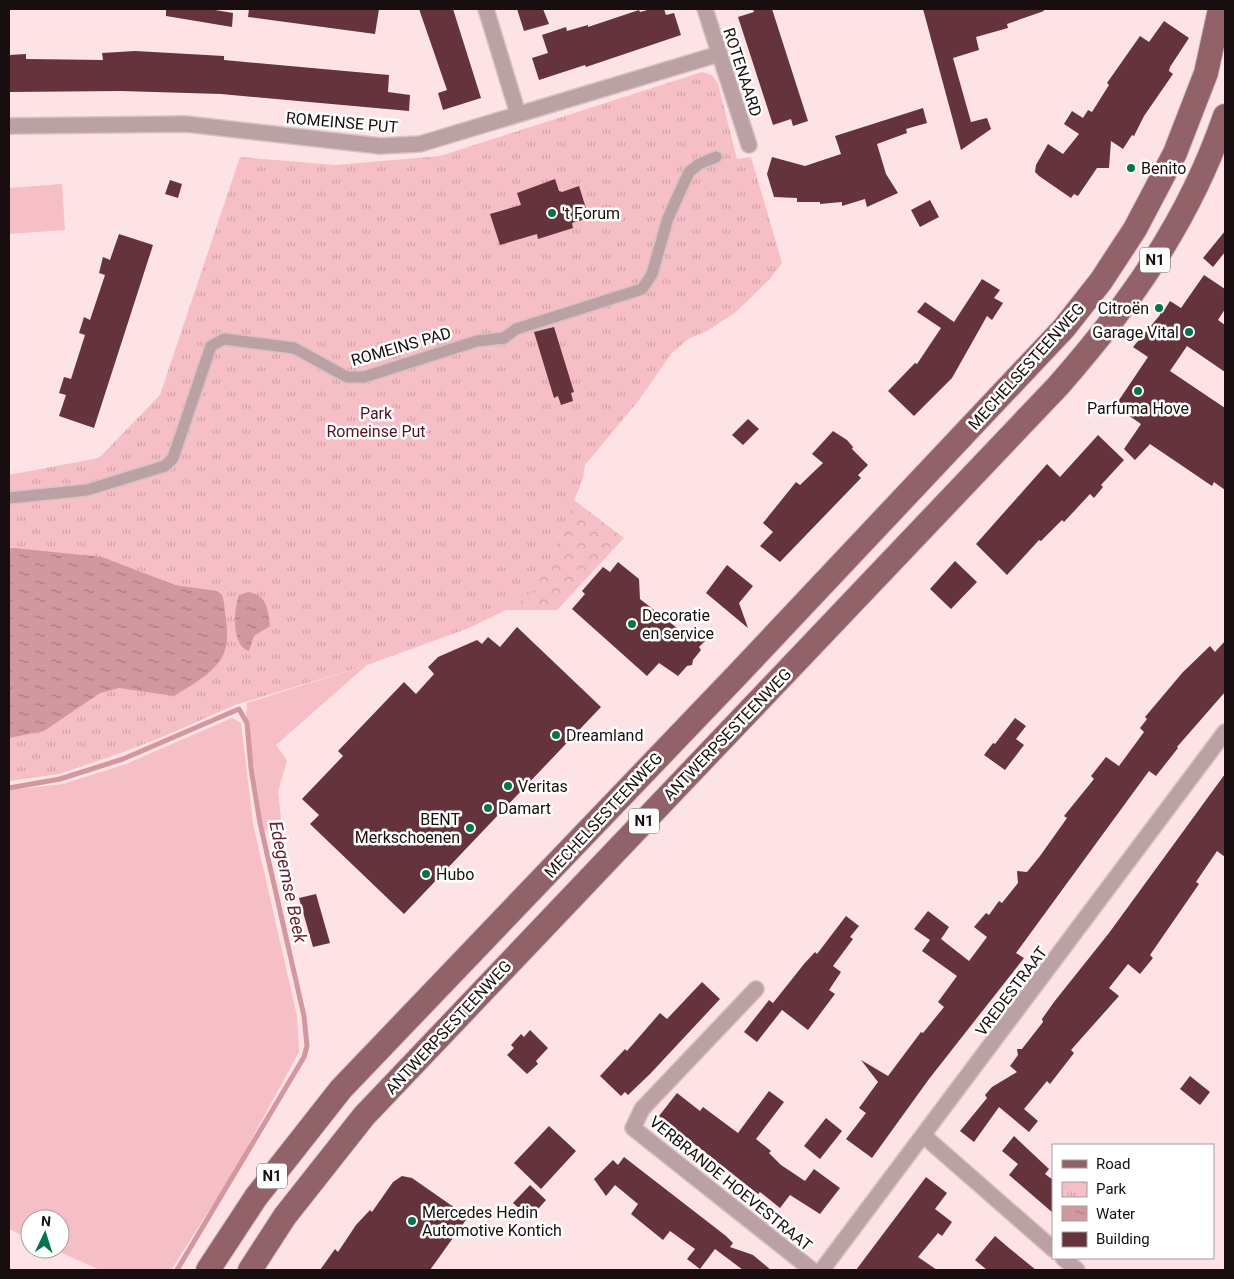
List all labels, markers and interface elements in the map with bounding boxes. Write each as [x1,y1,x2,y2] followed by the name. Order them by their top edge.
[719,25,766,119] street label: ROTENAARD
[285,108,399,137] street label: ROMEINSE PUT
[1141,159,1186,178] place label: Benito
[1125,162,1137,174] marker: Benito
[562,204,620,223] place label: 't Forum
[546,207,558,219] marker: 't Forum
[1140,248,1170,272] road number: N1
[964,299,1088,434] street label: MECHELSESTEENWEG
[1098,299,1149,318] place label: Citroën
[1153,302,1165,314] marker: Citroën
[349,323,453,370] street label: ROMEINS PAD
[1092,323,1179,342] place label: Garage Vital
[1183,326,1195,338] marker: Garage Vital
[1132,385,1144,397] marker: Parfuma Hove
[1087,399,1189,418] place label: Parfuma Hove
[326,404,426,441] park label: Park Romeinse Put
[642,606,714,643] place label: Decoratie en service
[626,618,638,630] marker: Decoratie en service
[659,664,795,804] street label: ANTWERPSESTEENWEG
[566,726,643,745] place label: Dreamland
[550,729,562,741] marker: Dreamland
[540,749,666,882] street label: MECHELSESTEENWEG
[518,777,568,796] place label: Veritas
[502,780,514,792] marker: Veritas
[498,799,551,818] place label: Damart
[482,802,494,814] marker: Damart
[629,808,659,834] road number: N1
[355,810,460,847] place label: BENT Merkschoenen
[265,819,312,946] water label: Edegemse Beek
[464,822,476,834] marker: BENT Merkschoenen
[436,865,474,884] place label: Hubo
[420,868,432,880] marker: Hubo
[972,942,1051,1040] street label: VREDESTRAAT
[381,957,515,1098] street label: ANTWERPSESTEENWEG
[646,1112,816,1255] street label: VERBRANDE HOEVESTRAAT
[1052,1144,1214,1259] legend
[1096,1155,1130,1173] text: Road
[257,1164,287,1188] road number: N1
[1096,1180,1127,1198] text: Park
[422,1203,562,1240] place label: Mercedes Hedin Automotive Kontich
[1096,1205,1135,1223] text: Water
[20,1209,70,1259] north arrow
[40,1213,51,1229] text: N
[406,1215,418,1227] marker: Mercedes Hedin Automotive Kontich
[1096,1230,1150,1248] text: Building

